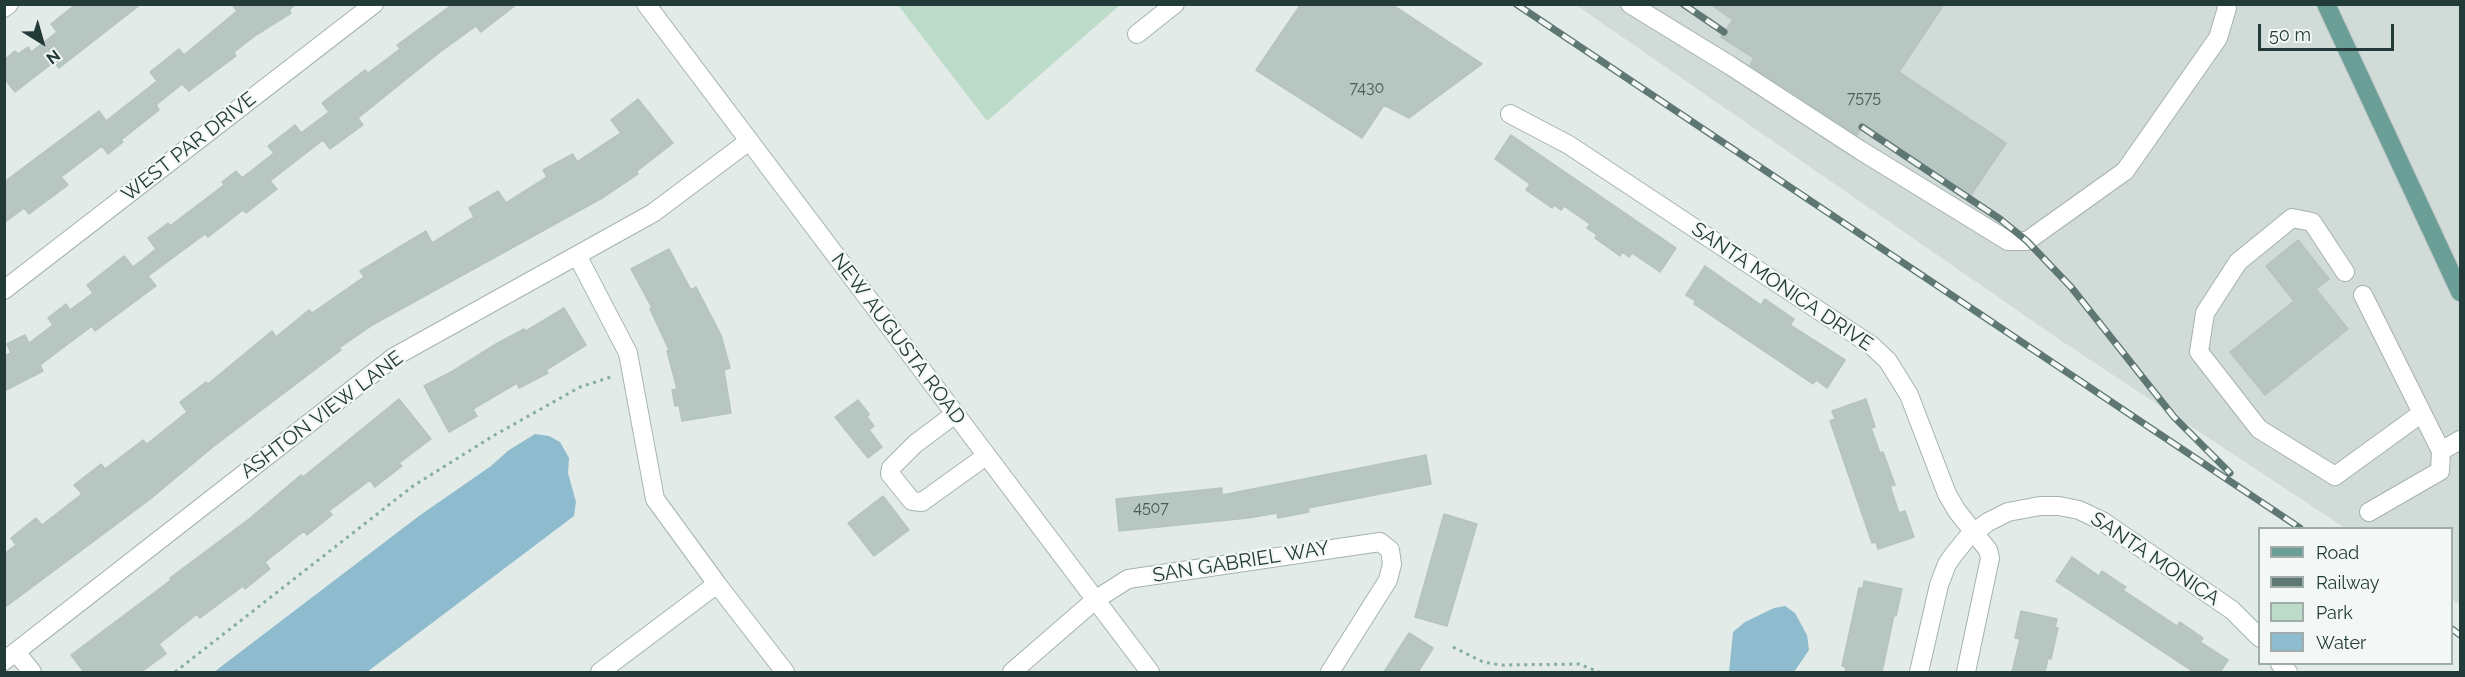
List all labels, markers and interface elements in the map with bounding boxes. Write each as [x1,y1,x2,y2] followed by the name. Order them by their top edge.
[12,12,72,72] north arrow
[2261,12,2398,50] scale bar
[2269,24,2311,45] text: 50 m
[43,46,64,68] text: N
[1350,78,1384,98] house number: 7430
[117,87,261,207] street label: WEST PAR DRIVE
[1847,88,1881,108] house number: 7575
[1687,217,1877,357] street label: SANTA MONICA DRIVE
[826,249,970,429] street label: NEW AUGUSTA ROAD
[236,346,408,484] street label: ASHTON VIEW LANE
[1133,498,1169,518] house number: 4507
[2086,507,2224,611] street label: SANTA MONICA
[2258,527,2453,665] legend
[1151,536,1331,588] street label: SAN GABRIEL WAY
[2316,542,2359,563] text: Road
[2316,572,2380,593] text: Railway
[2316,602,2353,623] text: Park
[2316,632,2366,653] text: Water

